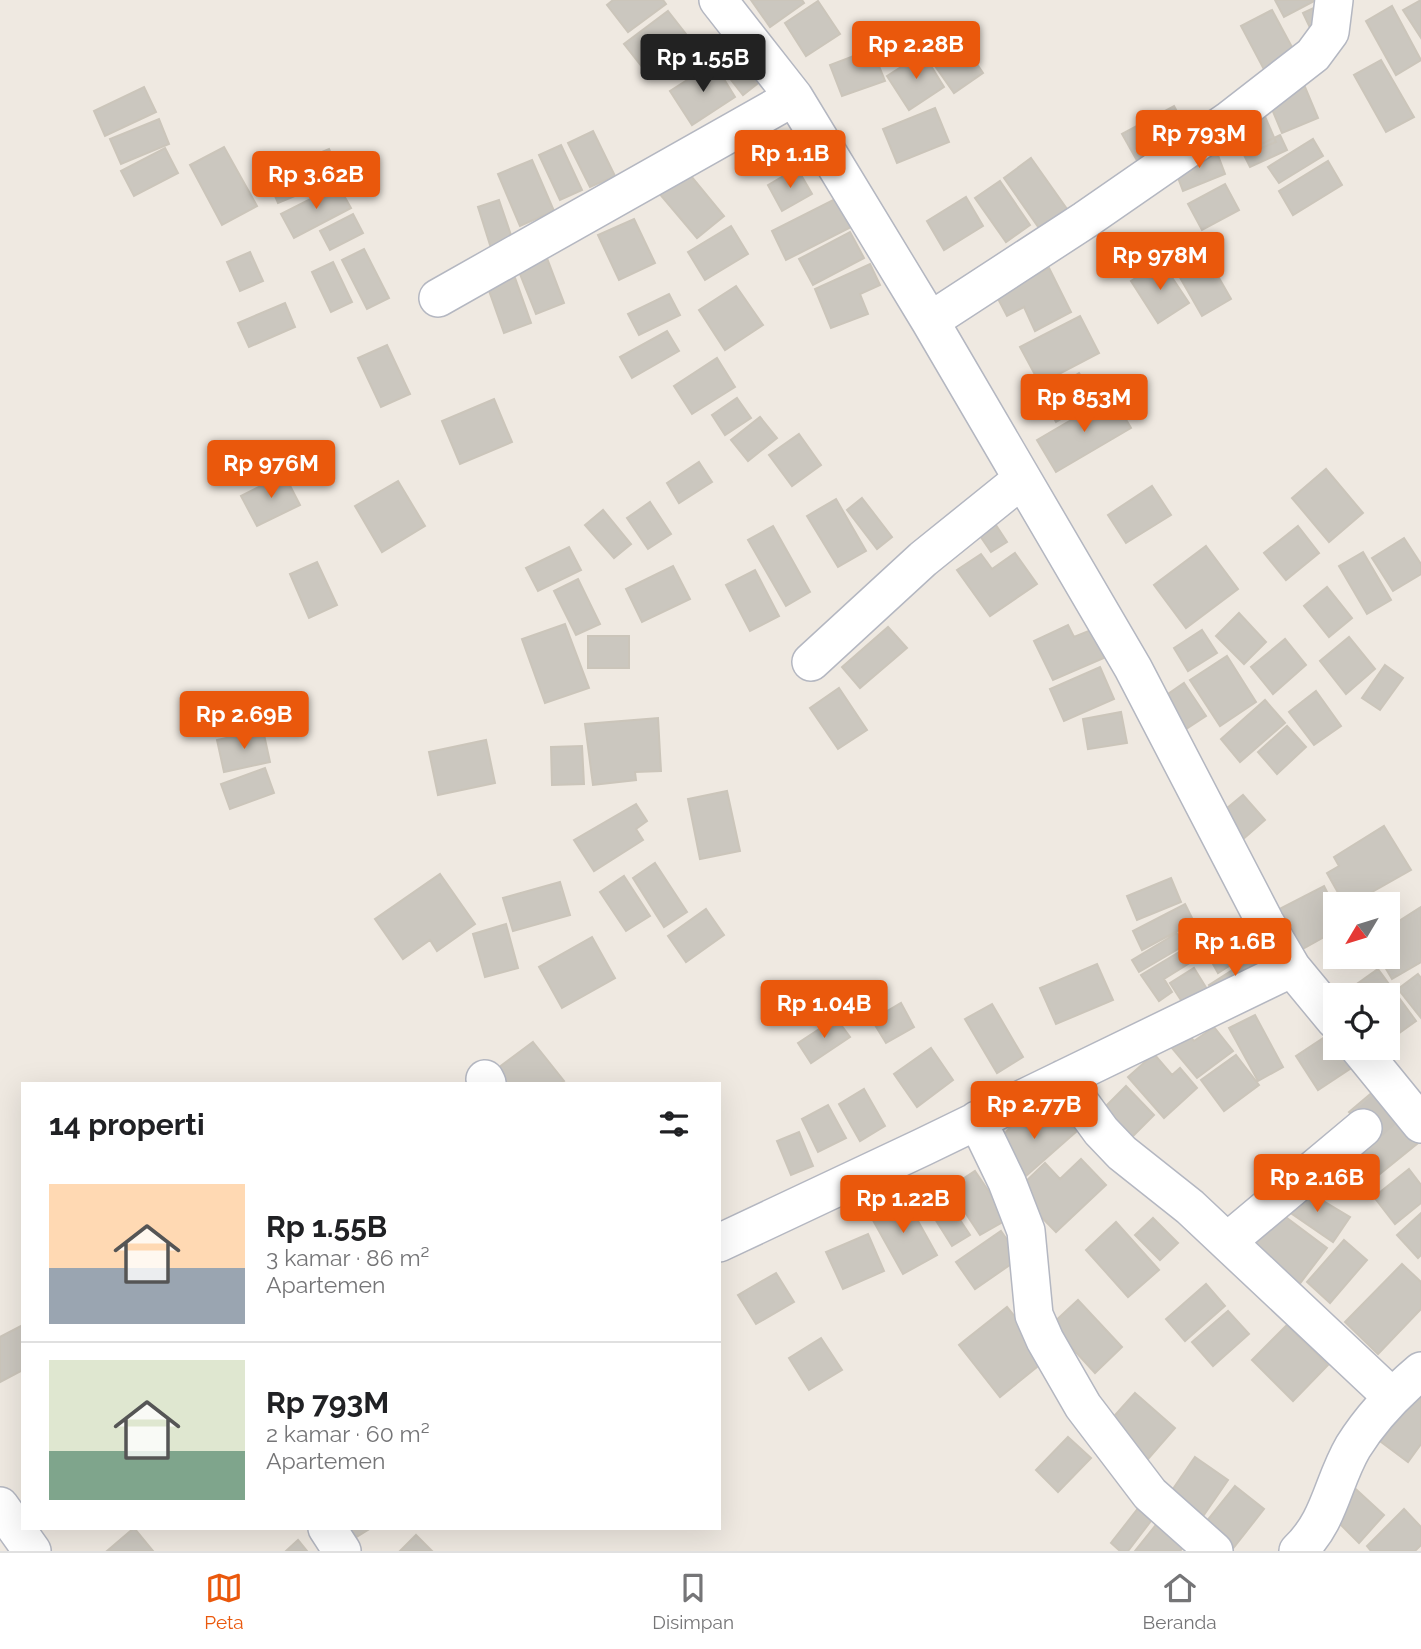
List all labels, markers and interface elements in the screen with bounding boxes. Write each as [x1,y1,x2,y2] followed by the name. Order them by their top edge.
[844,22,988,81] pin: Rp 2.28B
[868,30,964,57] text: Rp 2.28B
[631,34,775,94] pin: Rp 1.55B
[657,43,749,70] text: Rp 1.55B
[1134,110,1264,170] pin: Rp 793M
[1152,119,1246,146] text: Rp 793M
[725,130,855,190] pin: Rp 1.1B
[751,139,829,166] text: Rp 1.1B
[244,152,388,211] pin: Rp 3.62B
[268,160,364,187] text: Rp 3.62B
[1095,232,1225,292] pin: Rp 978M
[1112,241,1208,268] text: Rp 978M
[1019,374,1149,434] pin: Rp 853M
[1037,383,1131,410] text: Rp 853M
[206,440,336,500] pin: Rp 976M
[223,449,319,476] text: Rp 976M
[172,692,316,751] pin: Rp 2.69B
[196,700,292,727] text: Rp 2.69B
[1323,892,1400,970] north arrow
[1323,892,1400,1060] map controls
[1170,918,1300,978] pin: Rp 1.6B
[1194,927,1276,954] text: Rp 1.6B
[752,981,896,1040] pin: Rp 1.04B
[1323,983,1400,1060] button: locate
[777,989,871,1016] text: Rp 1.04B
[962,1082,1106,1141] pin: Rp 2.77B
[987,1090,1081,1117] text: Rp 2.77B
[655,1105,693,1143] icon: filters
[49,1107,205,1142] text: 14 properti
[1245,1154,1389,1214] pin: Rp 2.16B
[1270,1163,1364,1190] text: Rp 2.16B
[831,1176,975,1235] pin: Rp 1.22B
[856,1184,950,1211] text: Rp 1.22B
[266,1209,387,1244] text: Rp 1.55B
[105,1212,189,1296] icon: home
[266,1244,430,1271] text: 3 kamar · 86 m²
[266,1271,385,1298] text: Apartemen
[266,1385,389,1420] text: Rp 793M
[105,1388,189,1472] icon: home
[266,1420,430,1447] text: 2 kamar · 60 m²
[266,1447,385,1474] text: Apartemen
[204,1569,244,1633] tab: Peta
[652,1569,734,1633] tab: Disimpan
[1143,1569,1217,1633] tab: Beranda

